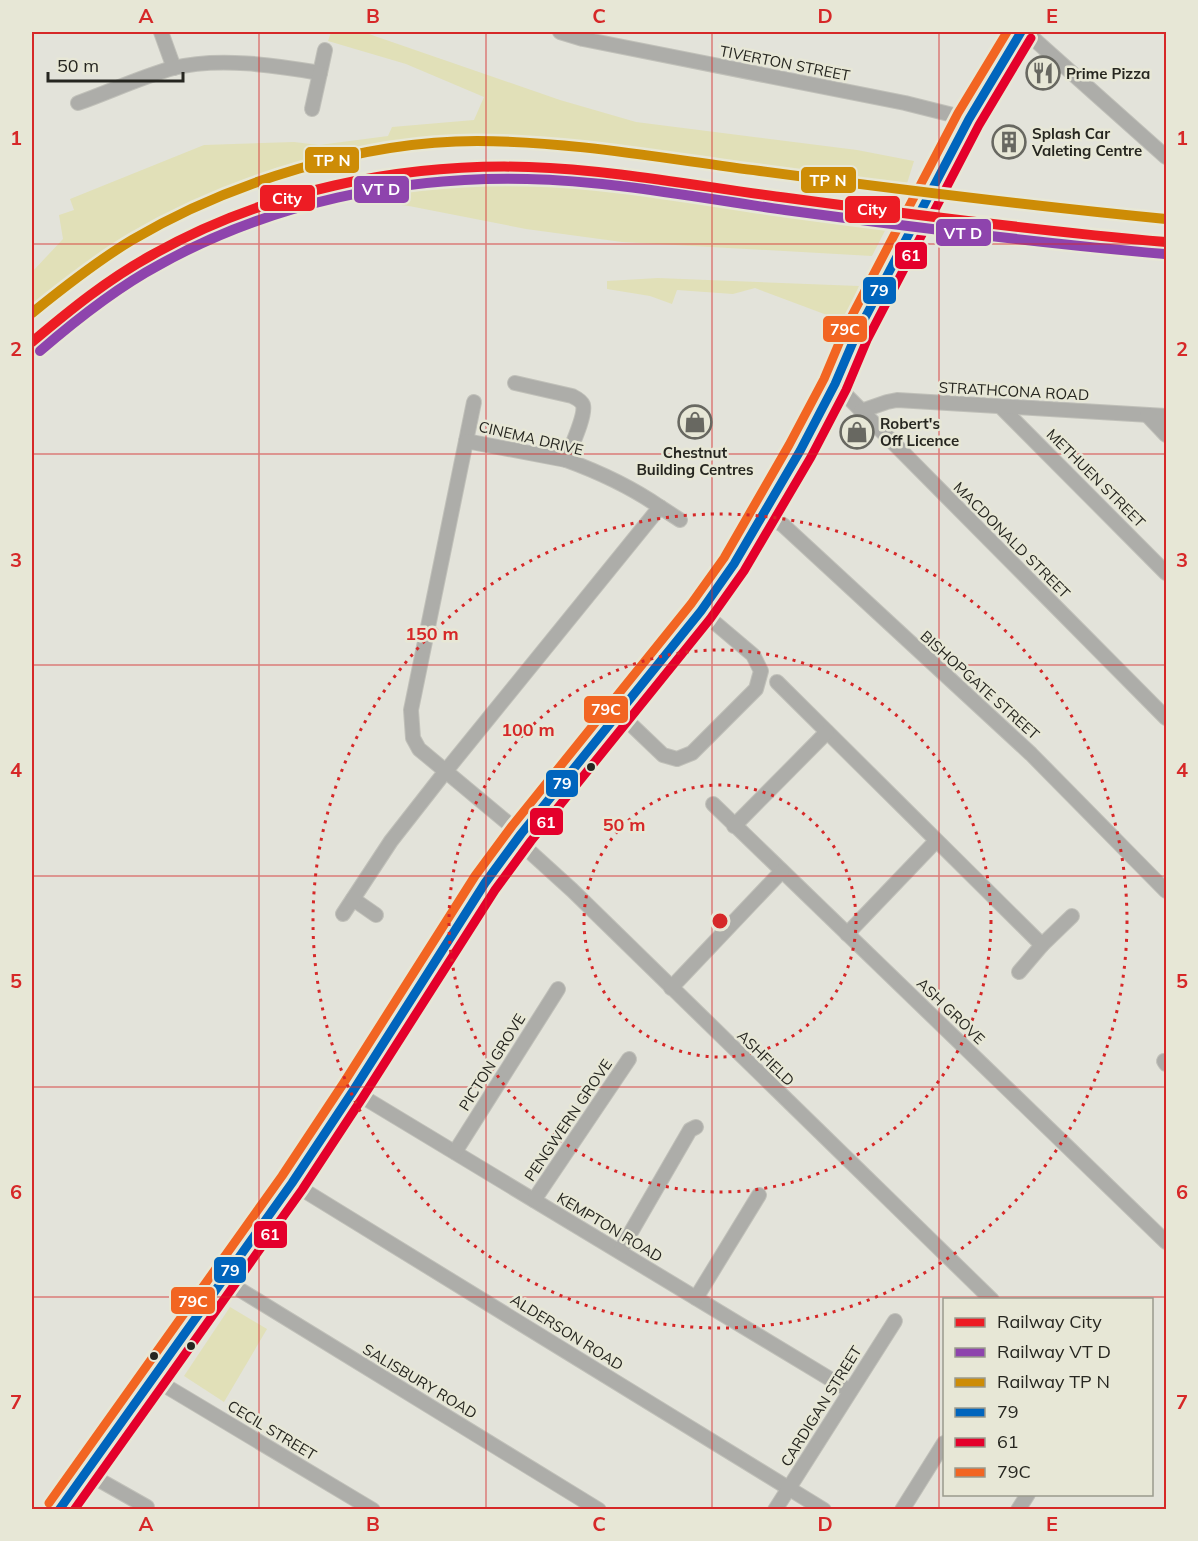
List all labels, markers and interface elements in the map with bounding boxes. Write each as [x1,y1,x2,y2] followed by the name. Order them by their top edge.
[139,3,154,28] text: A
[366,3,380,28] text: B
[592,3,606,28] text: C
[817,3,833,28] text: D
[1046,3,1058,28] text: E
[718,41,852,85] street label: TIVERTON STREET
[48,45,183,83] scale bar
[57,54,99,77] text: 50 m
[1025,55,1061,91] restaurant icon: Prime Pizza
[1066,64,1150,83] place label: Prime Pizza
[991,124,1027,160] building icon: Splash Car Valeting Centre
[1031,124,1142,160] place label: Splash Car Valeting Centre
[10,125,22,150] text: 1
[1176,125,1188,150] text: 1
[304,146,360,174] line badge: TP N
[313,150,351,170] text: TP N
[800,166,857,194] line badge: TP N
[809,170,847,190] text: TP N
[353,175,410,204] line badge: VT D
[361,179,400,199] text: VT D
[259,184,316,212] line badge: City
[272,188,302,208] text: City
[844,195,901,224] line badge: City
[857,199,887,219] text: City
[935,218,992,247] line badge: VT D
[943,223,982,243] text: VT D
[894,241,928,270] line badge: 61
[901,245,921,265] text: 61
[862,276,897,305] line badge: 79
[869,280,889,300] text: 79
[822,315,868,343] line badge: 79C
[830,319,860,339] text: 79C
[10,336,22,361] text: 2
[1176,336,1188,361] text: 2
[938,378,1090,404] street label: STRATHCONA ROAD
[677,404,713,440] shop icon: Chestnut Building Centres
[839,414,875,450] shop icon: Robert's Off Licence
[880,414,959,450] place label: Robert's Off Licence
[477,417,585,459] street label: CINEMA DRIVE
[1043,425,1149,531] street label: METHUEN STREET
[636,443,754,479] place label: Chestnut Building Centres
[950,478,1074,602] street label: MACDONALD STREET
[10,547,22,572] text: 3
[1176,547,1188,572] text: 3
[405,622,459,645] text: 150 m
[916,626,1044,744] street label: BISHOPGATE STREET
[583,695,629,724] line badge: 79C
[591,699,621,719] text: 79C
[501,718,555,741] text: 100 m
[10,757,22,782] text: 4
[1176,757,1188,782] text: 4
[585,761,597,773] unlabelled marker
[545,769,579,798] line badge: 79
[552,773,572,793] text: 79
[529,807,564,836] line badge: 61
[536,812,556,832] text: 61
[603,813,645,836] text: 50 m
[710,911,730,931] centre of rings
[10,968,22,993] text: 5
[1176,968,1188,993] text: 5
[913,974,989,1048] street label: ASH GROVE
[455,1010,529,1114] street label: PICTON GROVE
[733,1026,799,1090] street label: ASHFIELD
[520,1055,616,1185] street label: PENGWERN GROVE
[10,1179,22,1204] text: 6
[1176,1179,1188,1204] text: 6
[554,1188,666,1266] street label: KEMPTON ROAD
[253,1220,288,1249] line badge: 61
[260,1224,280,1244] text: 61
[213,1256,247,1284] line badge: 79
[220,1260,240,1280] text: 79
[170,1286,216,1315] line badge: 79C
[507,1290,627,1374] street label: ALDERSON ROAD
[178,1291,208,1311] text: 79C
[943,1298,1153,1496] legend
[997,1310,1102,1333] text: Railway City
[359,1339,481,1423] street label: SALISBURY ROAD
[185,1340,197,1352] unlabelled marker
[997,1340,1111,1363] text: Railway VT D
[776,1342,866,1470] street label: CARDIGAN STREET
[148,1350,160,1362] unlabelled marker
[997,1370,1110,1393] text: Railway TP N
[10,1389,22,1414] text: 7
[1176,1389,1188,1414] text: 7
[224,1396,320,1464] street label: CECIL STREET
[997,1400,1019,1423] text: 79
[997,1430,1019,1453] text: 61
[997,1460,1031,1483] text: 79C
[139,1511,154,1536] text: A
[366,1511,380,1536] text: B
[592,1511,606,1536] text: C
[817,1511,833,1536] text: D
[1046,1511,1058,1536] text: E

